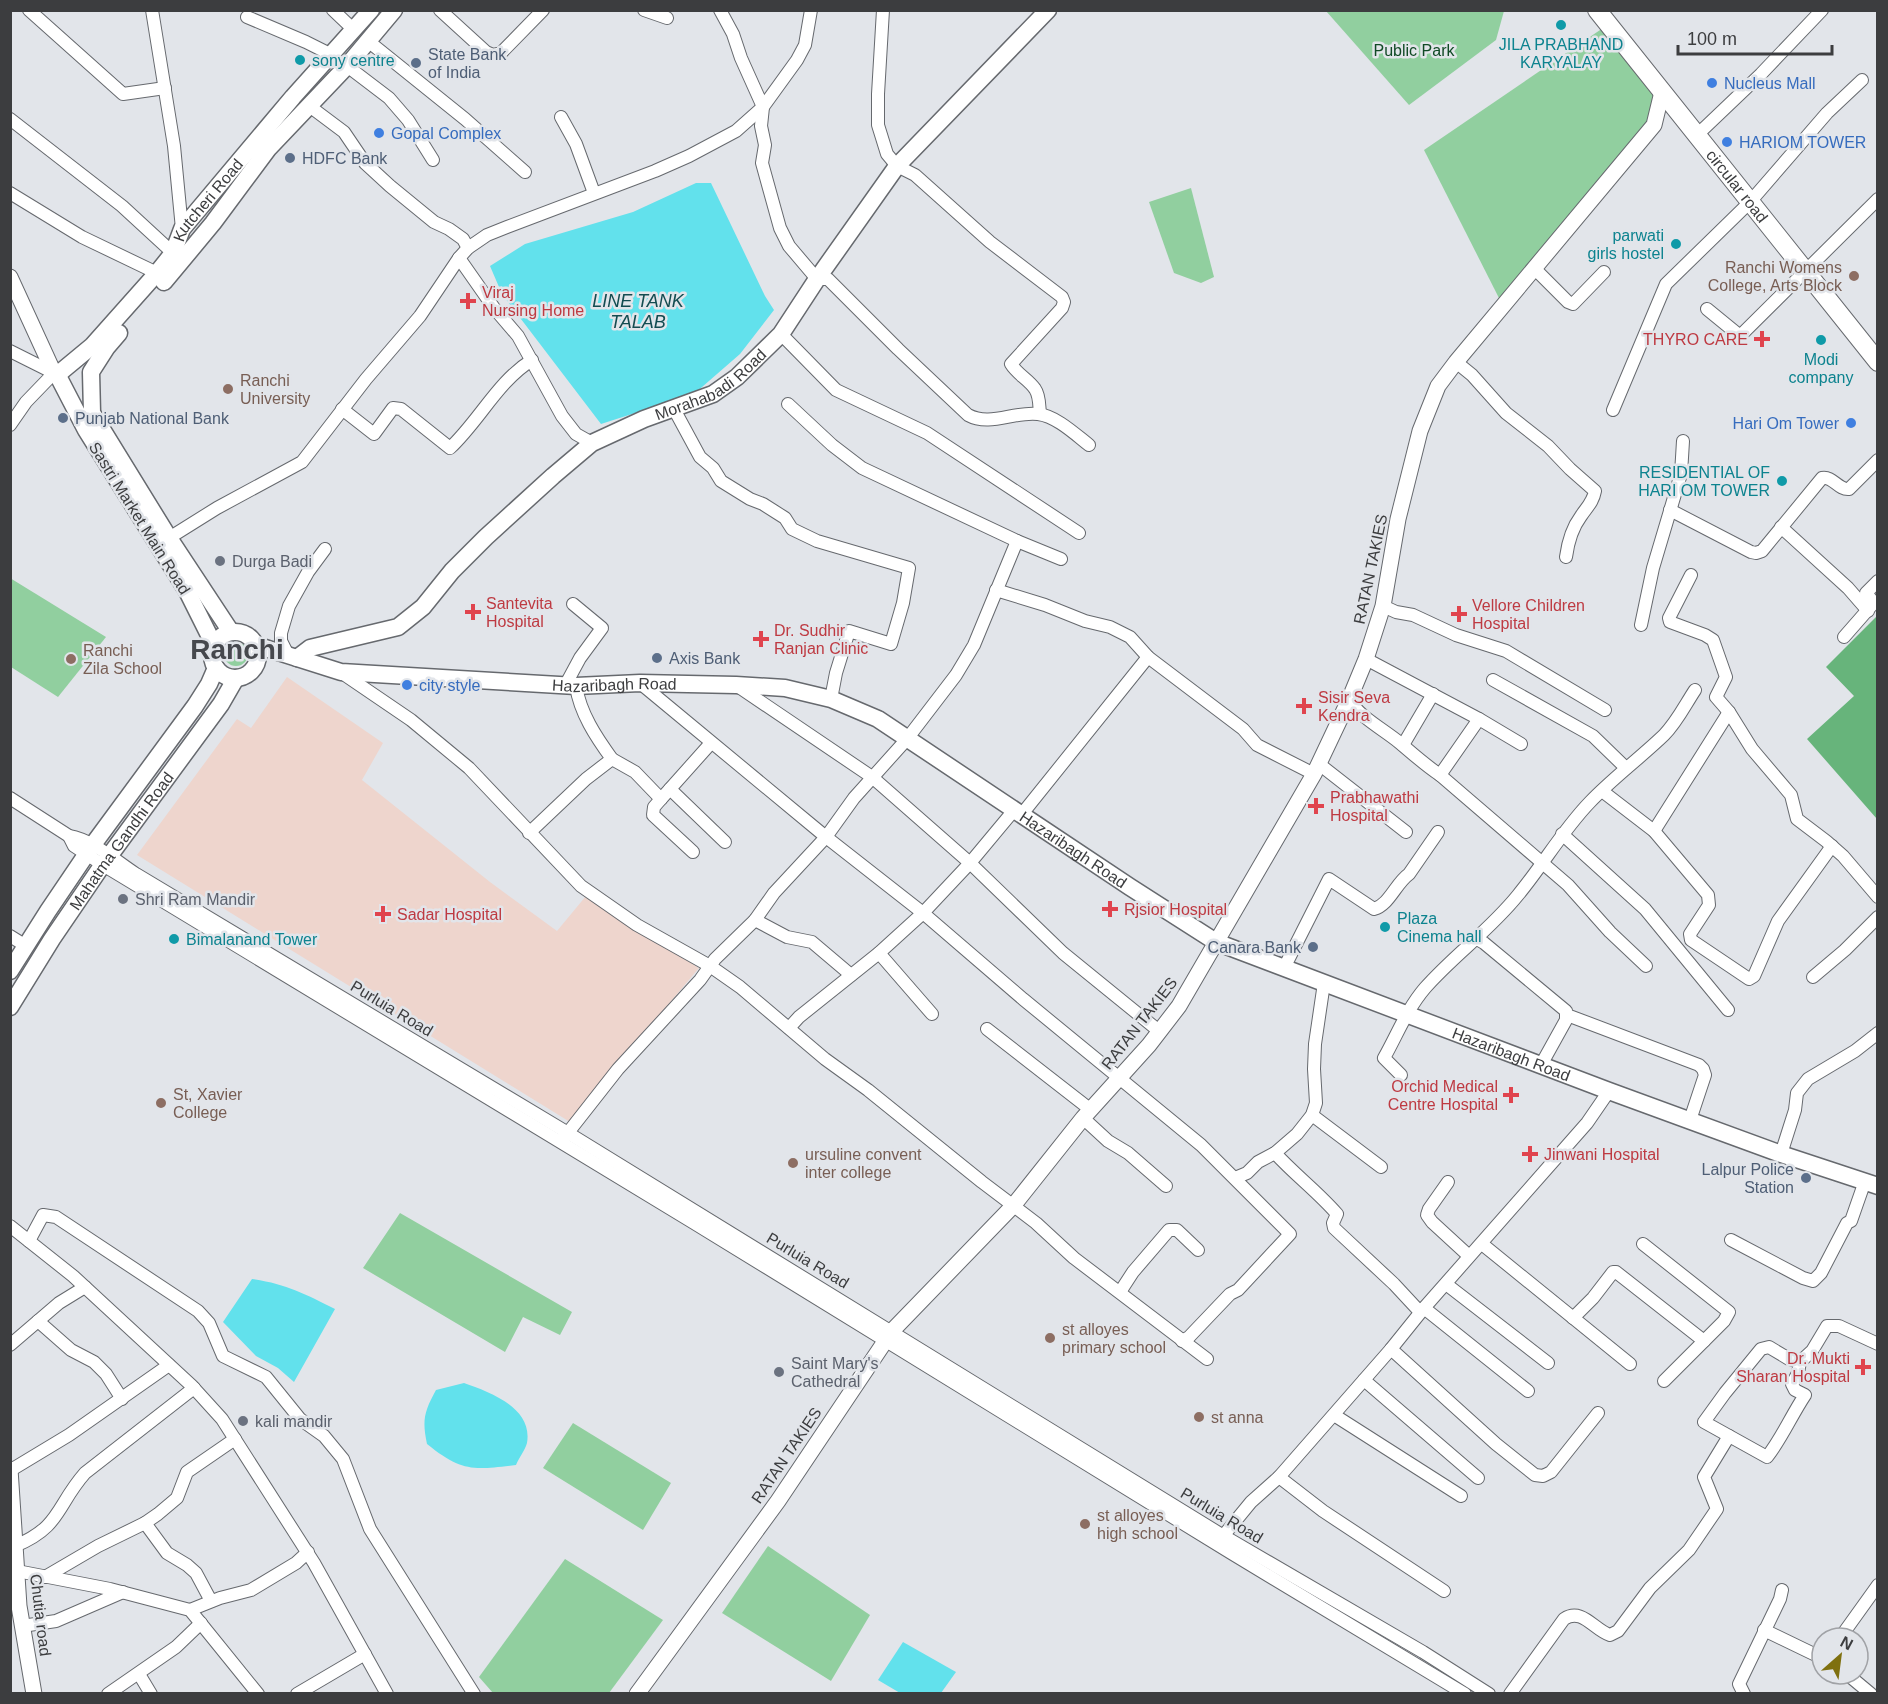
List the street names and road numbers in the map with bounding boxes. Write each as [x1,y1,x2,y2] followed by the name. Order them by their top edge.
[1703,146,1771,226] street label: circular road
[170,156,246,244] street label: Kutcheri Road
[653,346,770,423] street label: Morahabadi Road
[86,439,193,597] street label: Sastri Market Main Road
[1351,513,1390,626] street label: RATAN TAKIES
[552,675,677,695] street label: Hazaribagh Road
[66,769,177,913] street label: Mahatma Gandhi Road
[1017,808,1130,891] street label: Hazaribagh Road
[1098,974,1180,1073] street label: RATAN TAKIES
[348,977,436,1040] street label: Purluia Road
[1450,1024,1572,1084] street label: Hazaribagh Road
[764,1229,852,1292] street label: Purluia Road
[748,1404,825,1506] street label: RATAN TAKIES
[1178,1484,1266,1547] street label: Purluia Road
[27,1573,54,1657] street label: Chutia road

